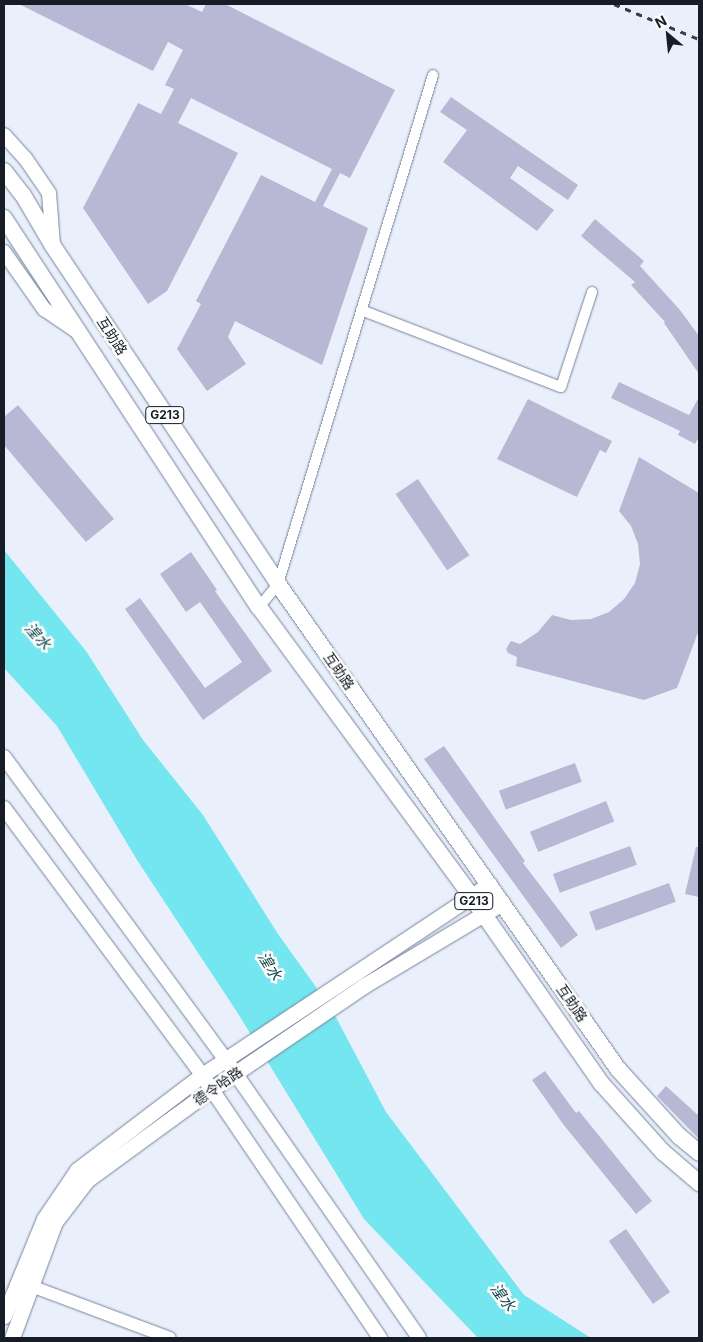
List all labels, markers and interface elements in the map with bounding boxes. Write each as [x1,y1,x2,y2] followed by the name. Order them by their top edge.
[643,10,693,60] north arrow
[652,11,669,31] text: N
[94,314,130,358] street label: 互助路
[145,406,185,424] road number: G213
[21,619,55,653] water label: 湟水
[320,649,358,693] street label: 互助路
[454,891,494,910] road number: G213
[254,949,286,983] water label: 湟水
[553,981,591,1025] street label: 互助路
[190,1063,246,1109] street label: 德令哈路
[487,1280,519,1314] water label: 湟水

